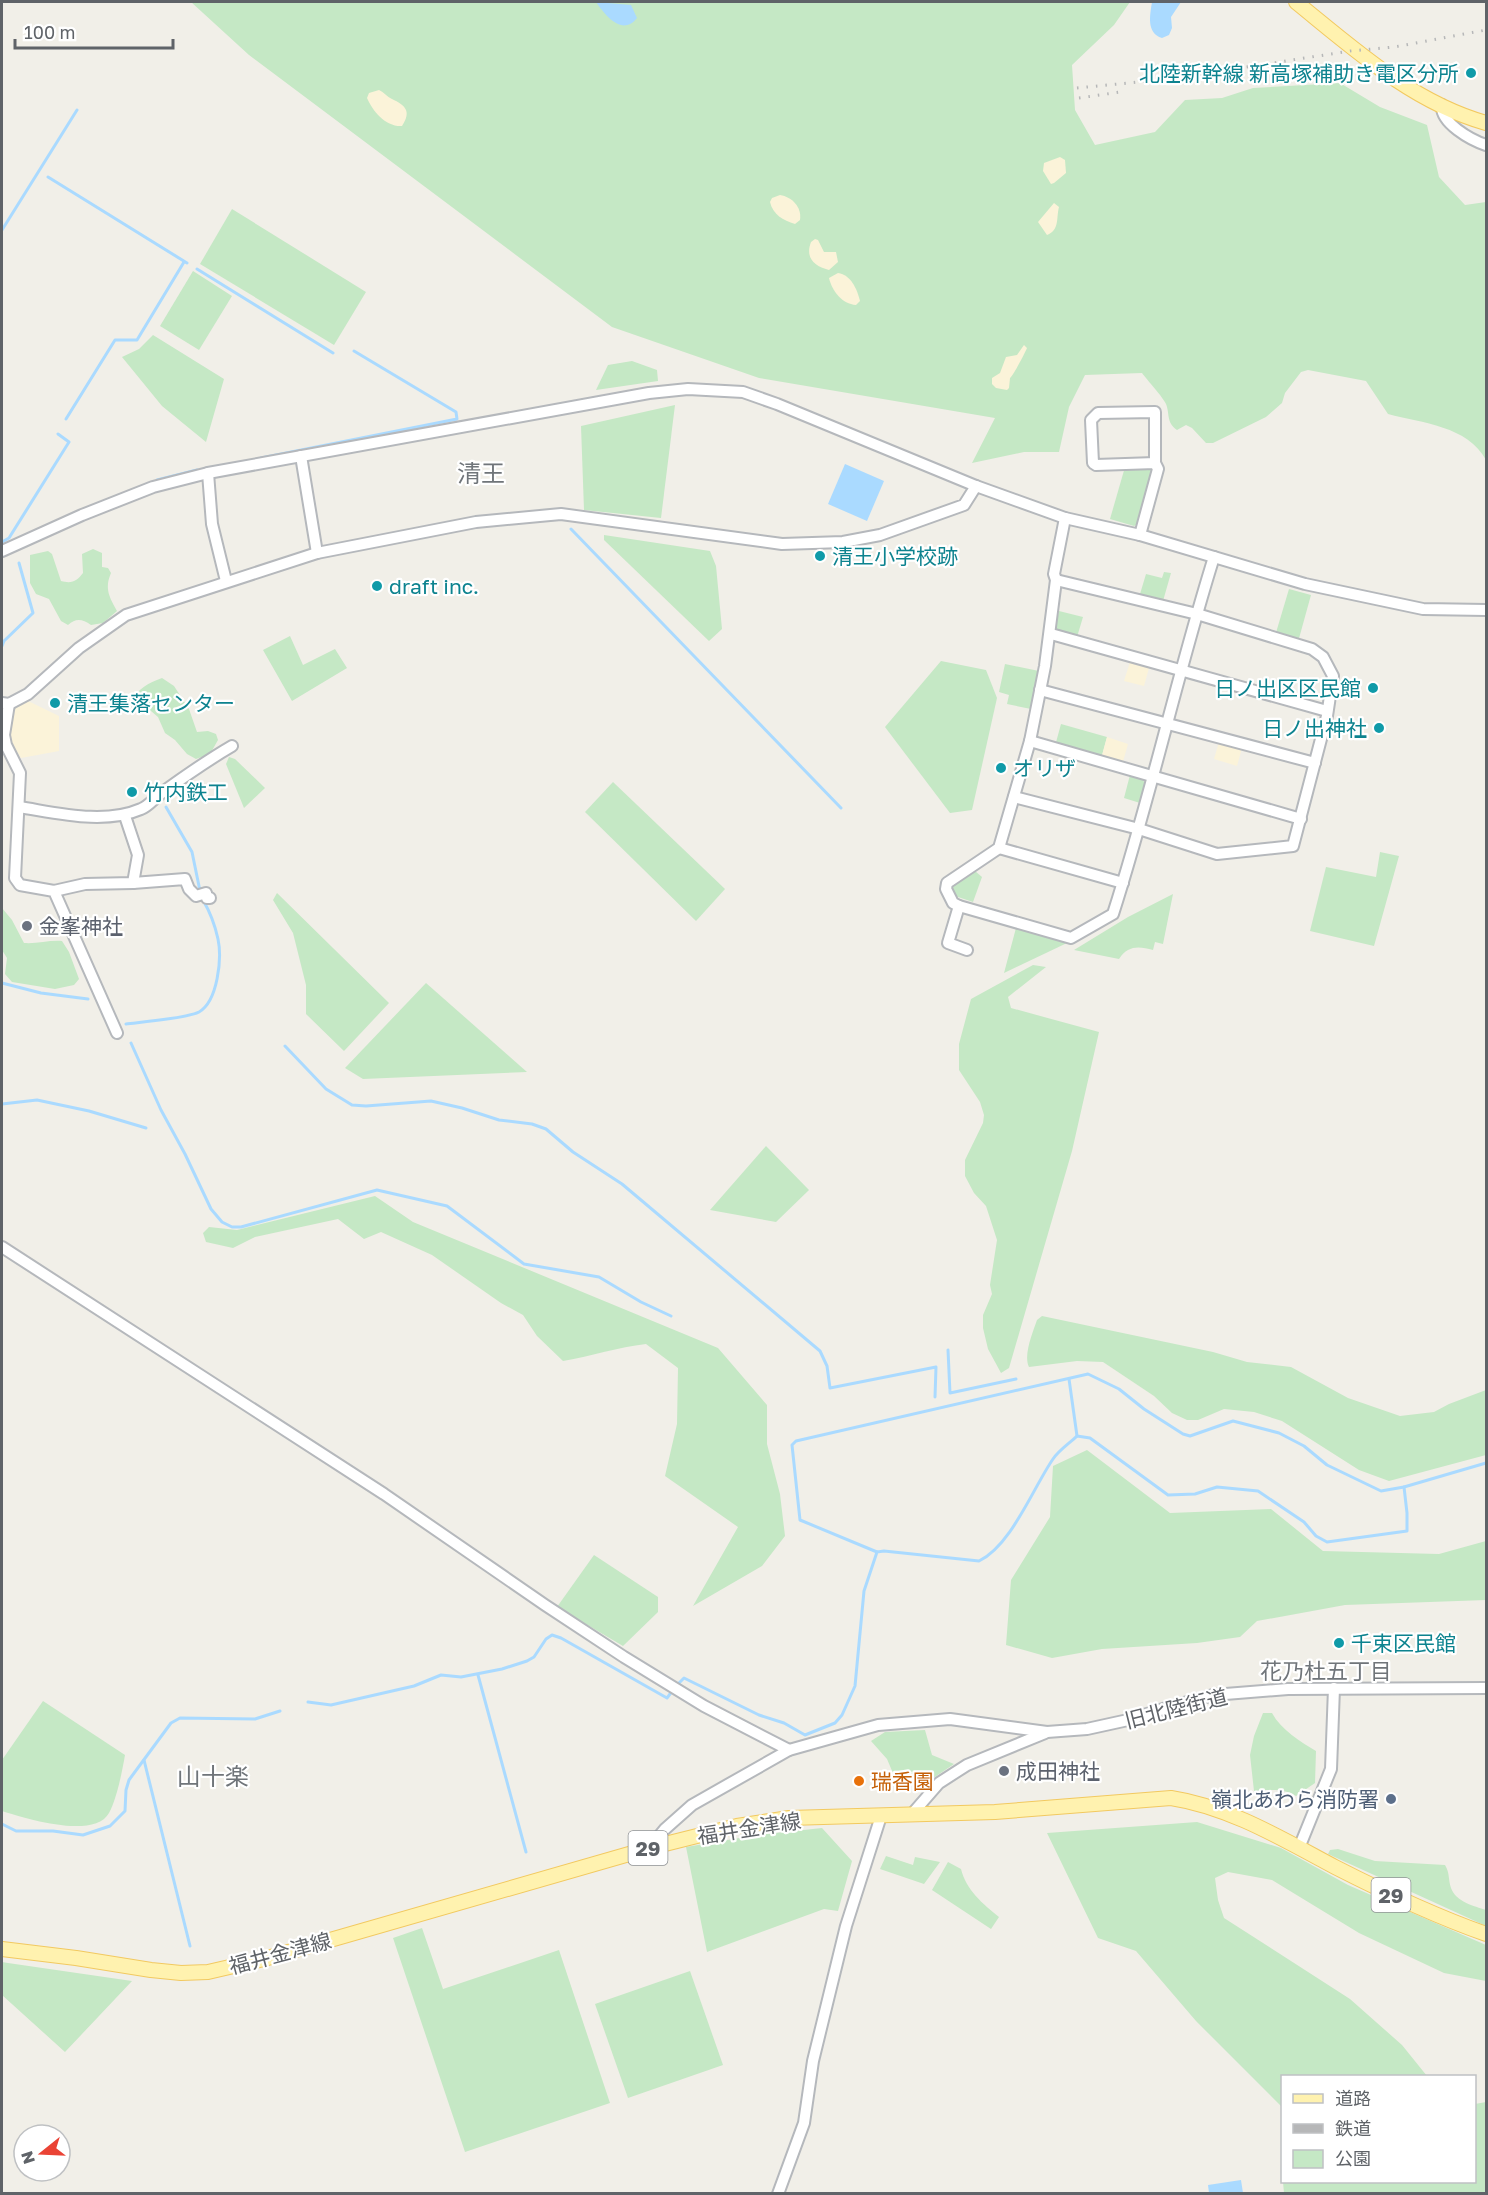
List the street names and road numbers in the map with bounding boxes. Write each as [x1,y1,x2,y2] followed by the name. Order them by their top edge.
[1122,1683,1230,1733] street label: 旧北陸街道
[695,1807,803,1849] street label: 福井金津線
[628,1831,668,1865] road number: 29
[1372,1878,1410,1912] road number: 29
[226,1927,334,1979] street label: 福井金津線

